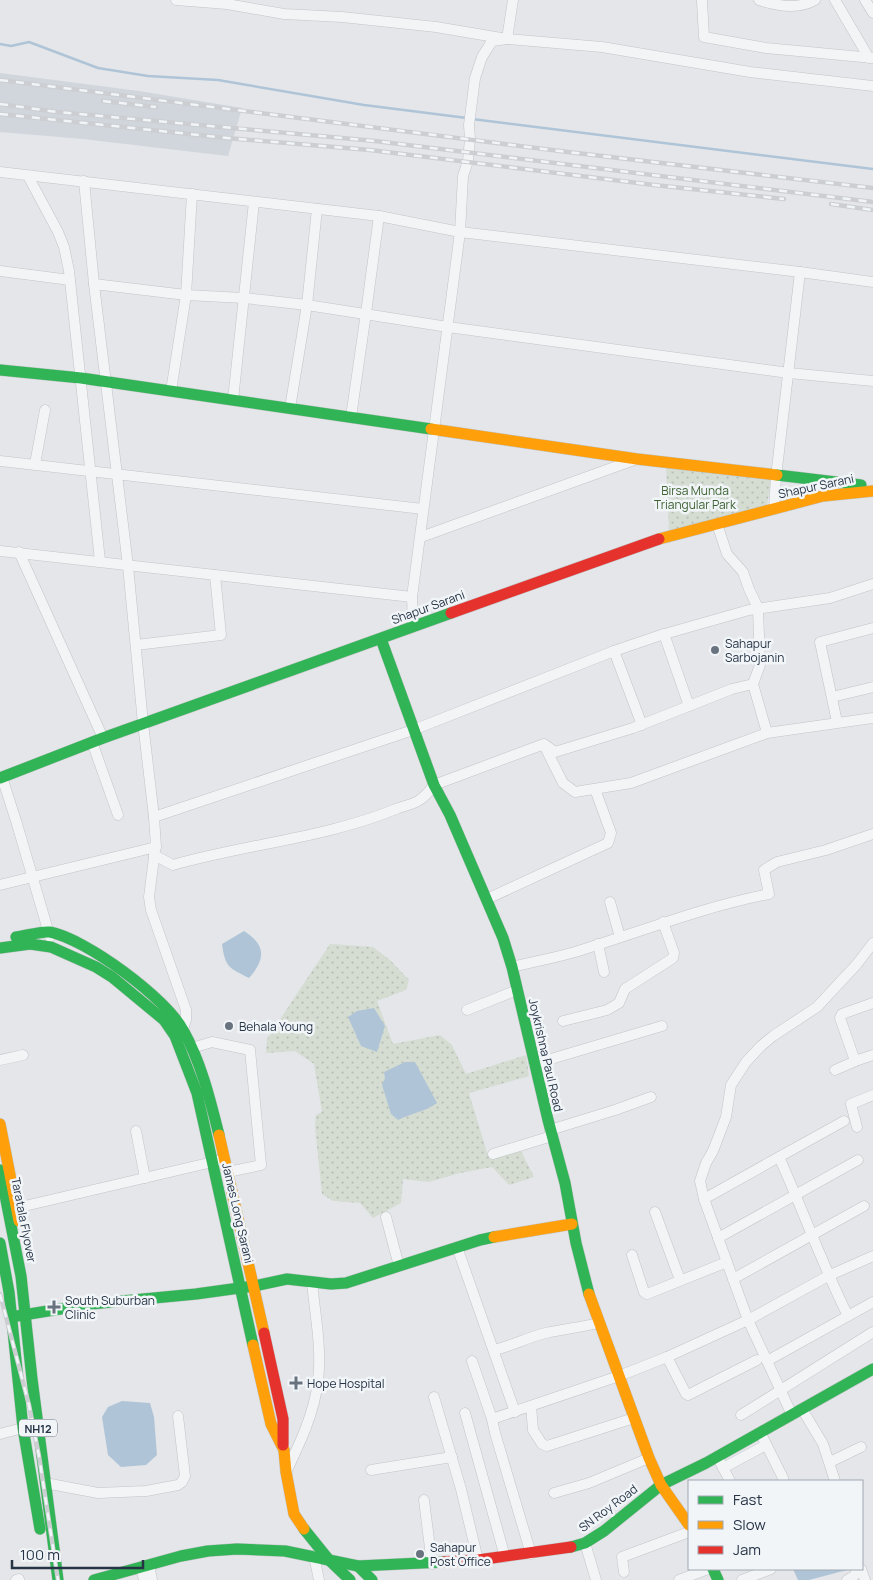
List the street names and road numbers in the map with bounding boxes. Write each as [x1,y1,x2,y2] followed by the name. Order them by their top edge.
[777,470,855,502] street label: Shapur Sarani
[389,586,467,628] street label: Shapur Sarani
[525,997,567,1113] street label: Joykrishna Paul Road
[218,1161,258,1265] street label: James Long Sarani
[7,1176,41,1265] street label: Taratala Flyover
[19,1420,57,1436] road number: NH12
[575,1480,641,1536] street label: SN Roy Road

